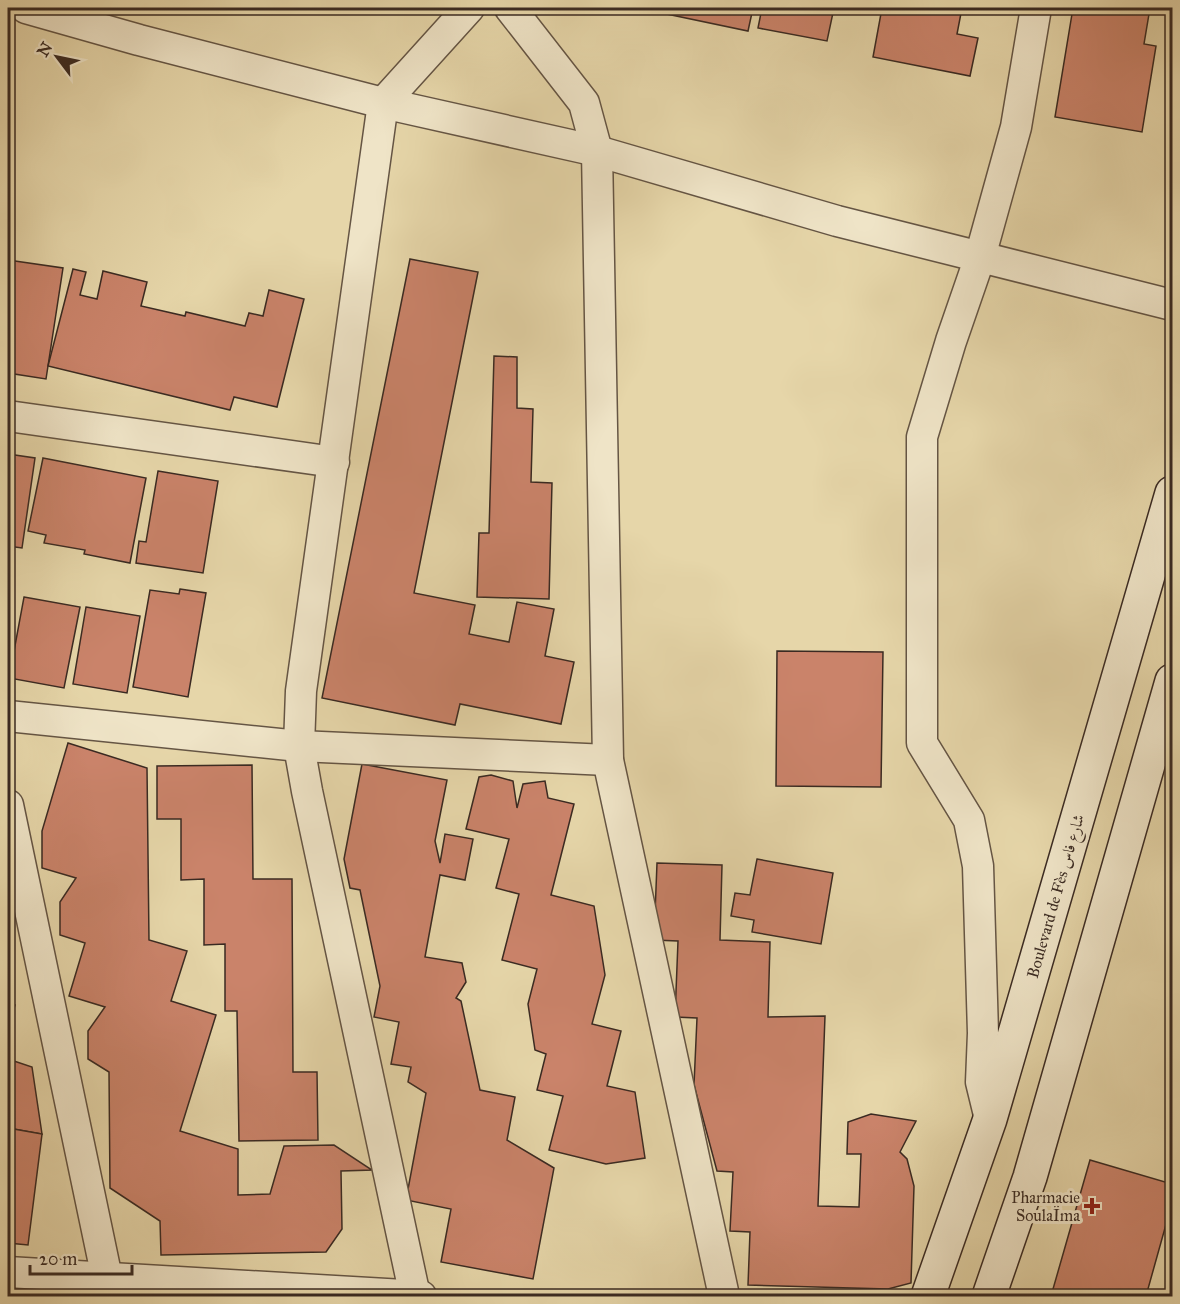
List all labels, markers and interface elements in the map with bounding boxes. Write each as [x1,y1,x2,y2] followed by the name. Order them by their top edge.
[27,27,87,87] north arrow
[33,38,57,60] text: N
[1023,812,1092,982] street label: Boulevard de Fès شارع فاس
[1011,1188,1080,1225] place label: Pharmacie SoulaÏma
[1085,1199,1099,1213] marker: Pharmacie SoulaÏma
[30,1238,132,1276] scale bar
[39,1248,77,1270] text: 20 m

